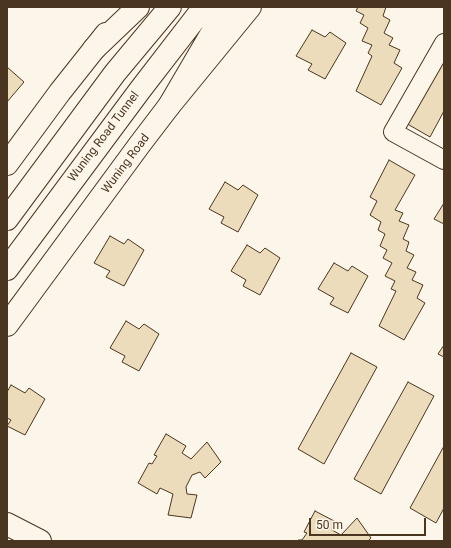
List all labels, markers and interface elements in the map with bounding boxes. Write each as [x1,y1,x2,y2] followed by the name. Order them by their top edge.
[65,89,143,185] street label: Wuning Road Tunnel
[99,131,153,197] street label: Wuning Road
[311,510,428,536] scale bar
[316,518,343,532] text: 50 m

